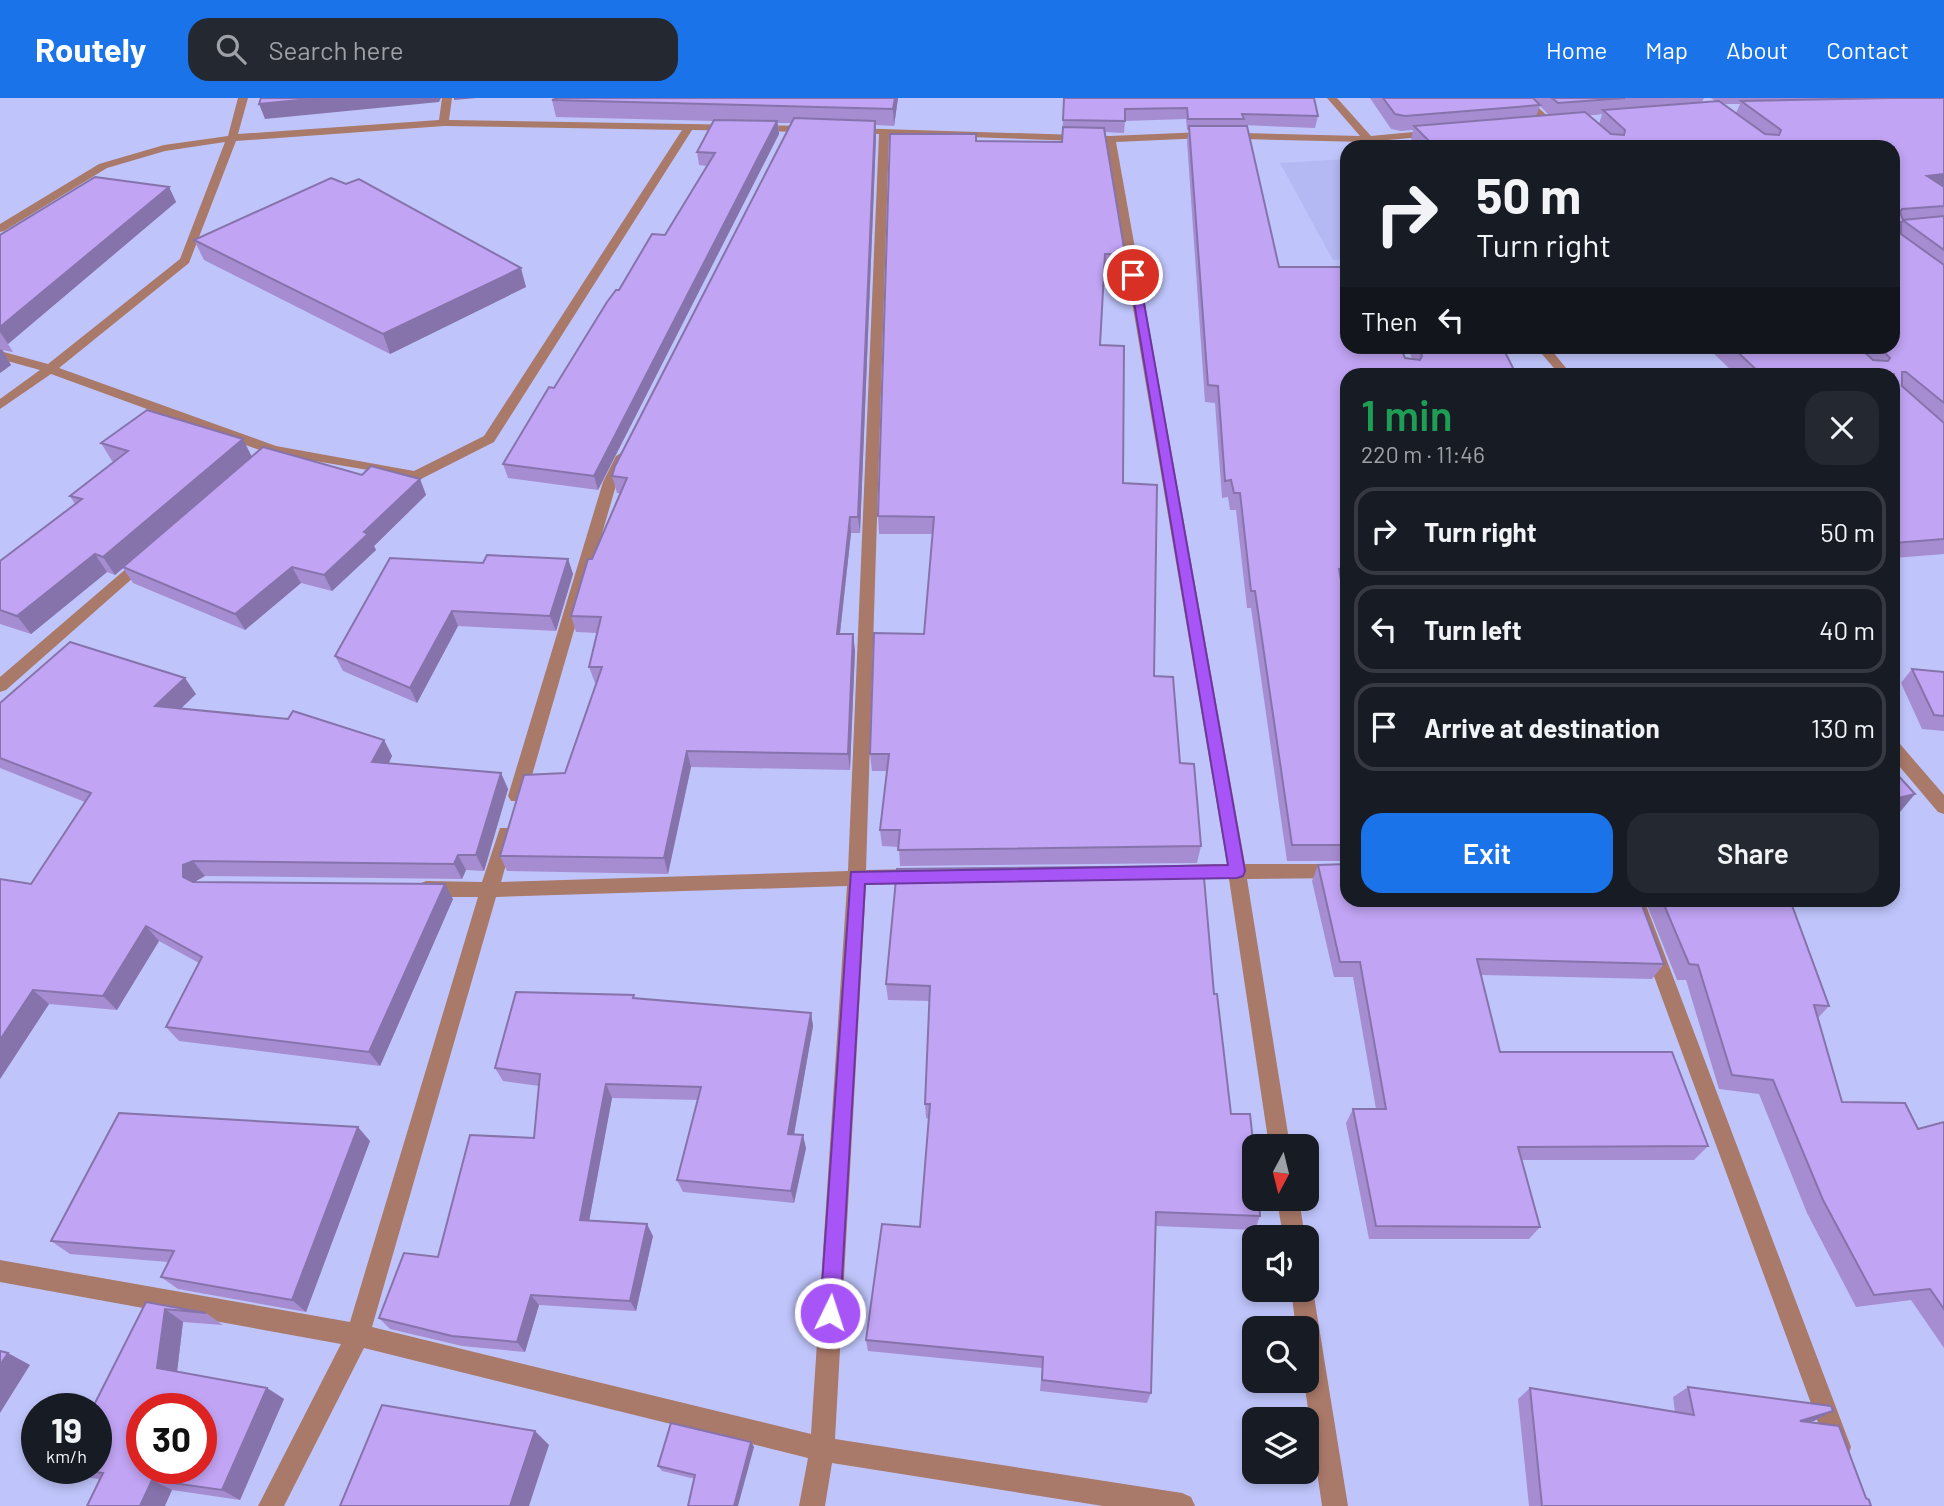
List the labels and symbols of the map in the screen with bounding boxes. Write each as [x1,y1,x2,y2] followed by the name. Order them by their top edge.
[1103,245,1163,305] pin
[1242,1134,1320,1211] north arrow
[793,1276,867,1350] position arrow
[126,1393,217,1484] speed limit sign: 30

